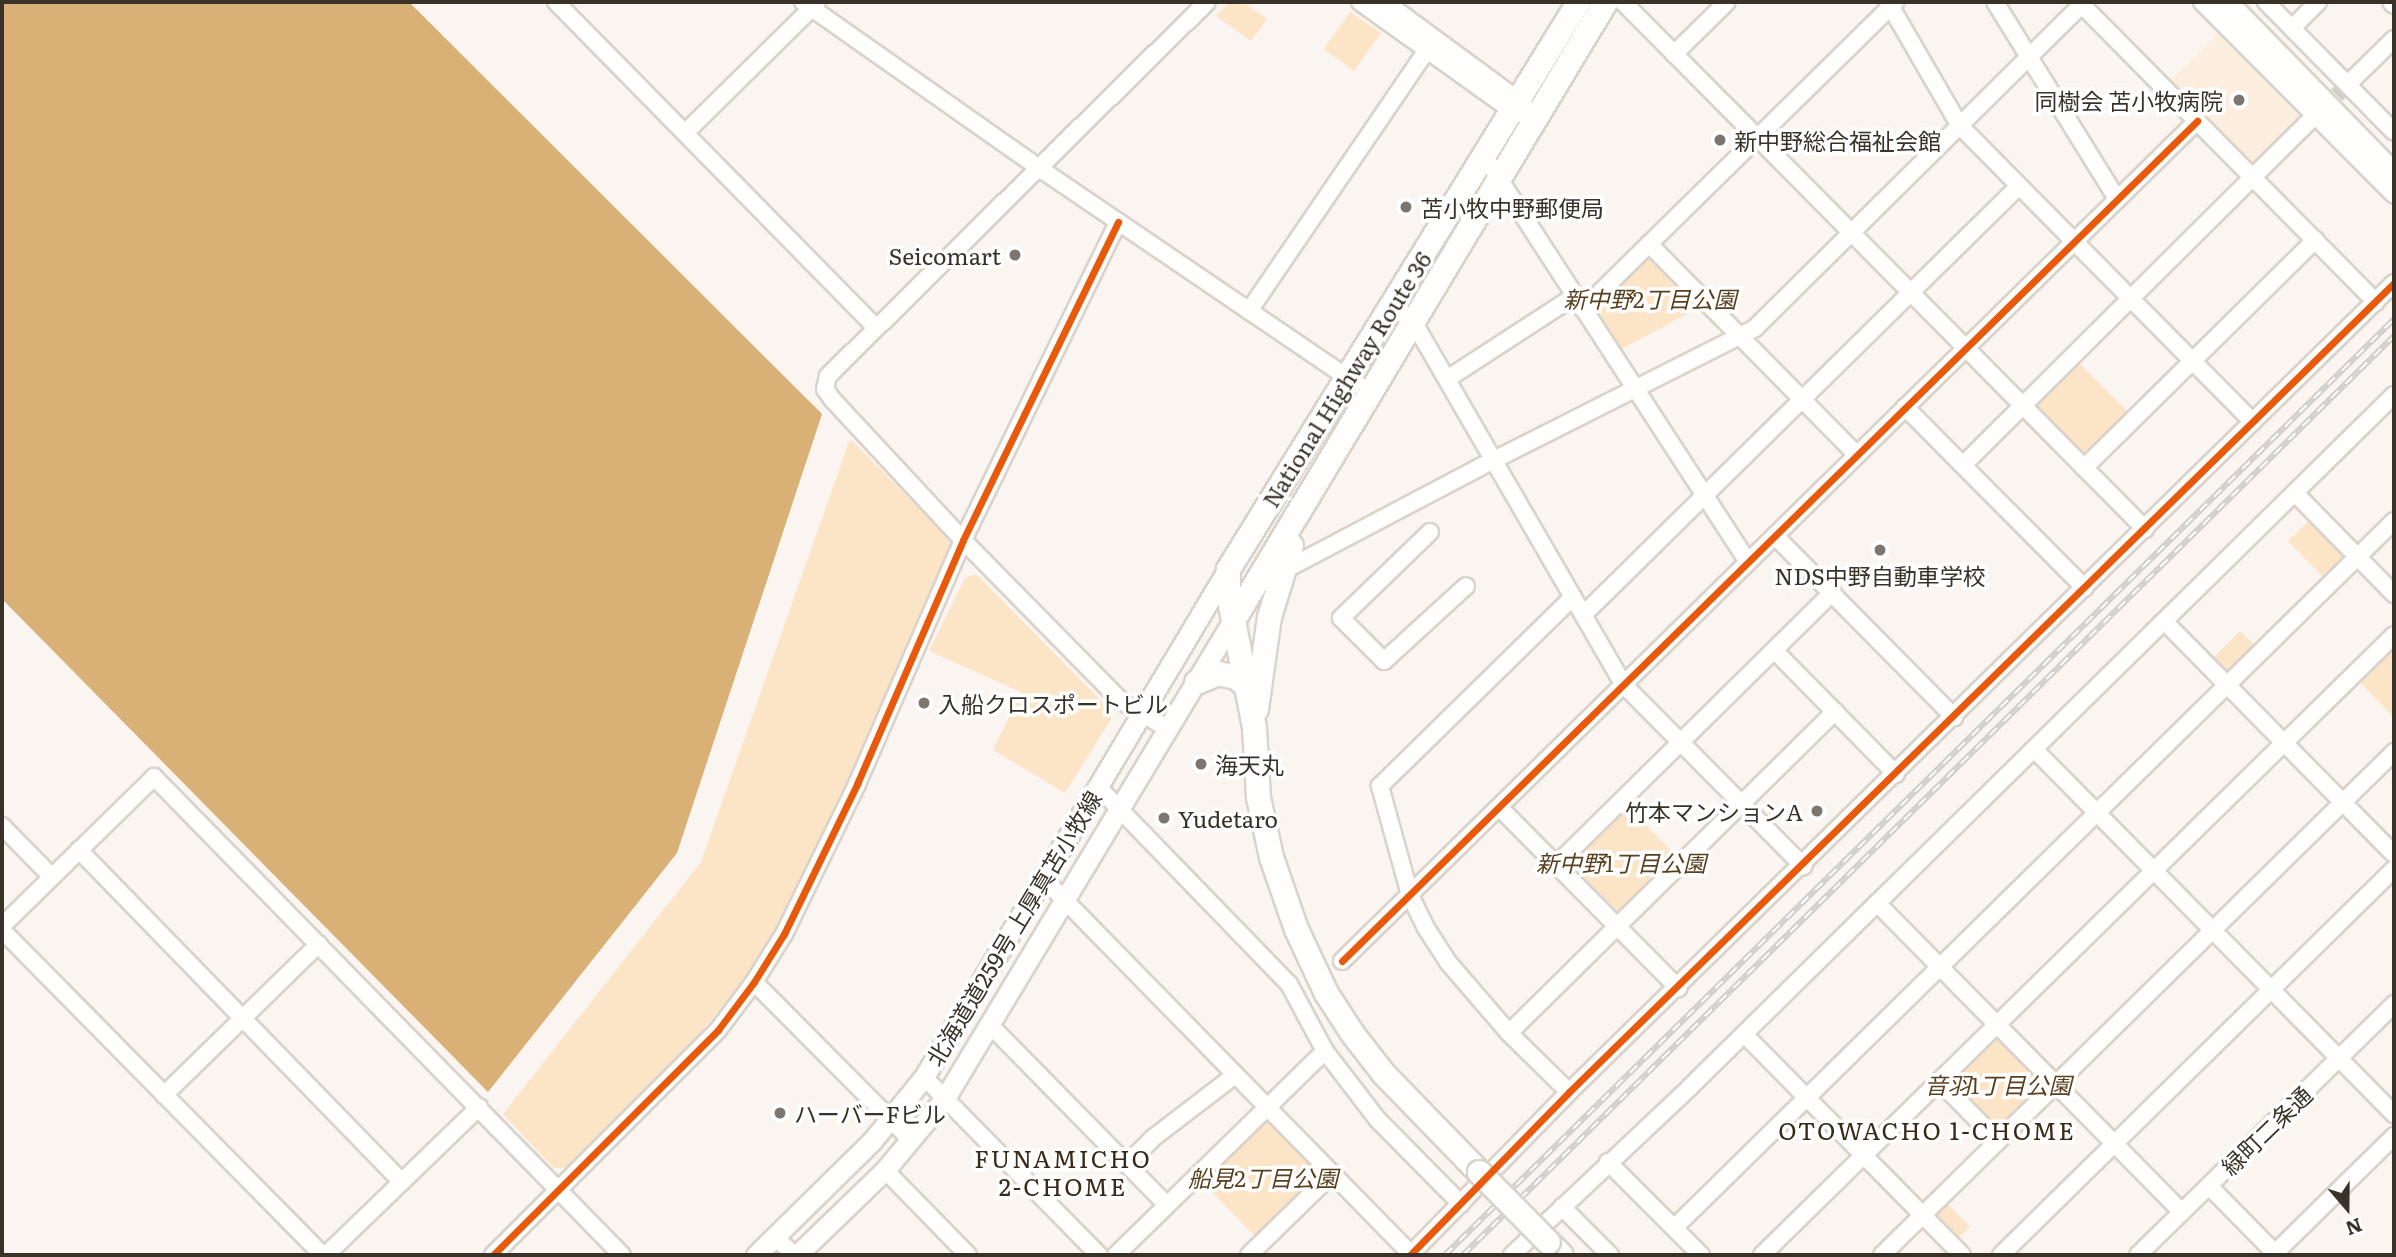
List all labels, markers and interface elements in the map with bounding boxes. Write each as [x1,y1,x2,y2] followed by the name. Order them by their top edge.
[2034,86,2223,114] place label: 同樹会 苫小牧病院
[2229,90,2249,110] marker: 同樹会 苫小牧病院
[1734,126,1941,154] place label: 新中野総合福祉会館
[1712,132,1728,148] marker: 新中野総合福祉会館
[1420,193,1604,221] place label: 苫小牧中野郵便局
[1398,199,1414,215] marker: 苫小牧中野郵便局
[888,241,1001,269] place label: Seicomart
[1256,246,1436,512] street label: National Highway Route 36
[1007,247,1023,263] marker: Seicomart
[1564,284,1736,312] park label: 新中野2丁目公園
[1872,542,1888,558] marker: NDS中野自動車学校
[1774,561,1986,589] place label: NDS中野自動車学校
[938,689,1168,717] place label: 入船クロスポートビル
[916,695,932,711] marker: 入船クロスポートビル
[1215,750,1284,778] place label: 海天丸
[1193,756,1209,772] marker: 海天丸
[920,785,1106,1071] street label: 北海道道259号 上厚真苫小牧線
[1625,797,1803,825] place label: 竹本マンションA
[1809,803,1825,819] marker: 竹本マンションA
[1178,804,1278,832] place label: Yudetaro
[1156,810,1172,826] marker: Yudetaro
[1536,848,1706,876] park label: 新中野1丁目公園
[1925,1070,2071,1098] park label: 音羽1丁目公園
[2215,1080,2317,1180] street label: 緑町二条通
[794,1099,946,1127] place label: ハーバーFビル
[772,1105,788,1121] marker: ハーバーFビル
[1780,1116,2074,1144] district label: OTOWACHO 1-CHOME
[975,1144,1151,1200] district label: FUNAMICHO 2-CHOME
[1188,1163,1338,1191] park label: 船見2丁目公園
[2312,1173,2382,1243] north arrow
[2342,1212,2366,1244] text: N

